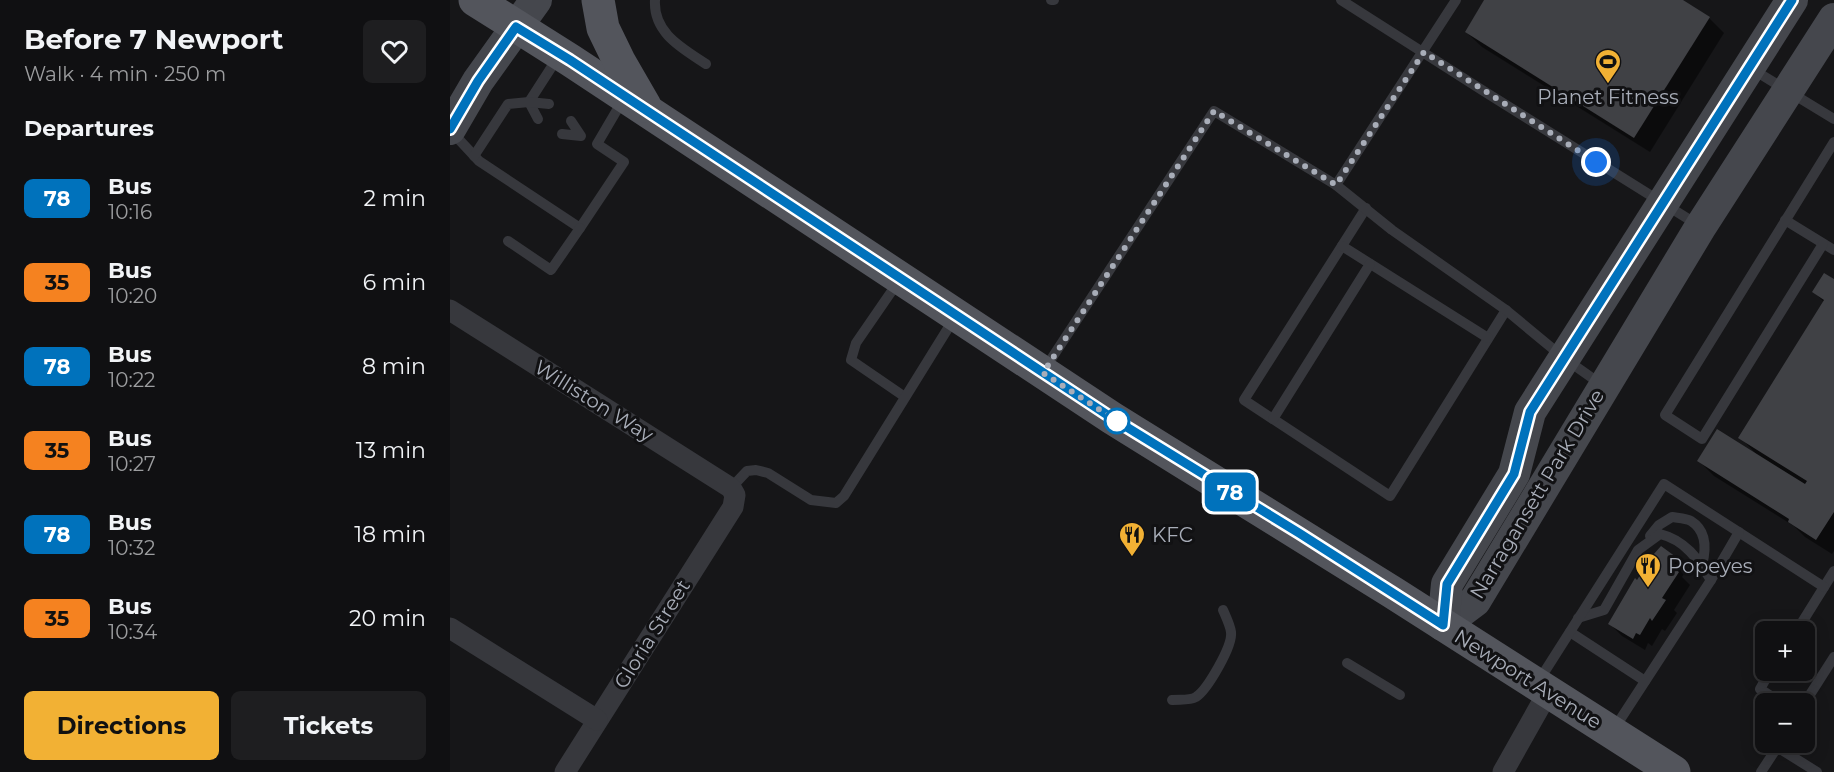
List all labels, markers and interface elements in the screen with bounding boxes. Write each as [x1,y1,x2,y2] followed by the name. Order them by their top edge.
[363,20,426,83] button: heart
[24,22,283,56] text: Before 7 Newport
[1593,47,1623,85] sports icon: Planet Fitness
[24,62,226,86] text: Walk · 4 min · 250 m
[1537,85,1679,109] place label: Planet Fitness
[24,115,154,142] text: Departures
[1581,147,1611,177] your location
[108,173,152,200] text: Bus
[364,185,426,212] text: 2 min
[44,186,70,211] text: 78
[108,200,152,224] text: 10:16
[108,257,152,284] text: Bus
[363,269,426,296] text: 6 min
[45,270,69,295] text: 35
[108,284,157,308] text: 10:20
[108,341,152,368] text: Bus
[362,353,426,380] text: 8 min
[44,354,70,379] text: 78
[530,355,658,447] street label: Williston Way
[108,368,155,392] text: 10:22
[1465,385,1609,603] street label: Narragansett Park Drive
[1104,408,1130,434] unlabelled marker
[108,425,152,452] text: Bus
[356,437,426,464] text: 13 min
[45,438,69,463] text: 35
[108,452,156,476] text: 10:27
[1203,472,1257,512] line badge: 78
[1217,480,1243,505] text: 78
[108,509,152,536] text: Bus
[1117,520,1147,558] restaurant icon: KFC
[354,521,426,548] text: 18 min
[44,522,70,547] text: 78
[1152,523,1193,547] place label: KFC
[108,536,155,560] text: 10:32
[1633,551,1663,589] restaurant icon: Popeyes
[1668,554,1753,578] place label: Popeyes
[609,575,695,693] street label: Gloria Street
[108,593,152,620] text: Bus
[349,605,426,632] text: 20 min
[45,606,69,631] text: 35
[108,620,157,644] text: 10:34
[1755,621,1815,753] map controls
[1755,621,1815,681] button: +
[1450,624,1606,734] street label: Newport Avenue
[24,691,219,760] button: Directions
[231,691,426,760] button: Tickets
[1755,693,1815,753] button: −

